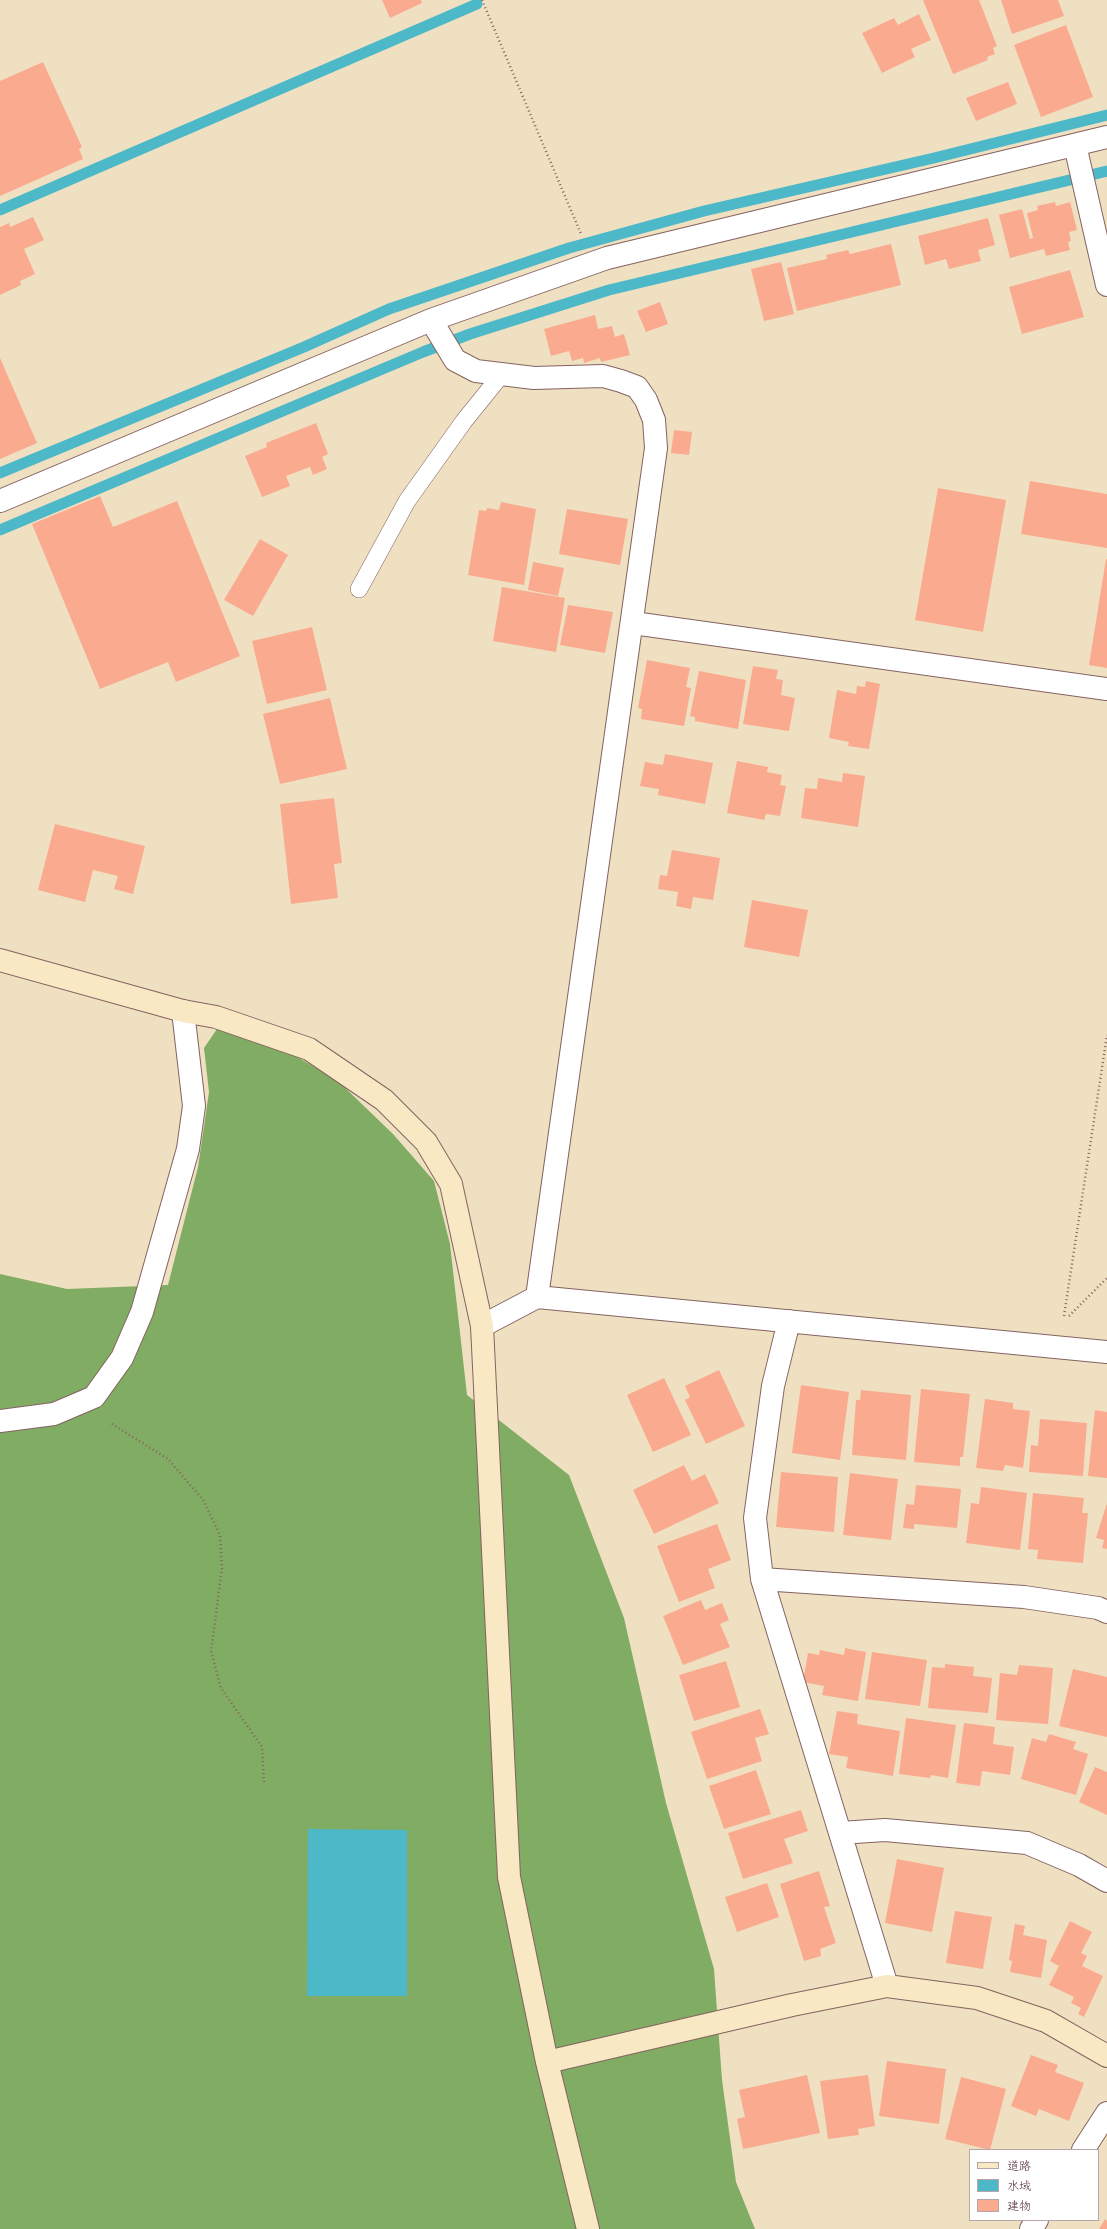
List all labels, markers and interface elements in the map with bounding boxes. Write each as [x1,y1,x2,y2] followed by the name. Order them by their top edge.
[969,2149,1099,2221] legend
[1007,2161,1031,2175] text: 道路
[1007,2181,1031,2195] text: 水域
[1007,2201,1031,2215] text: 建物

